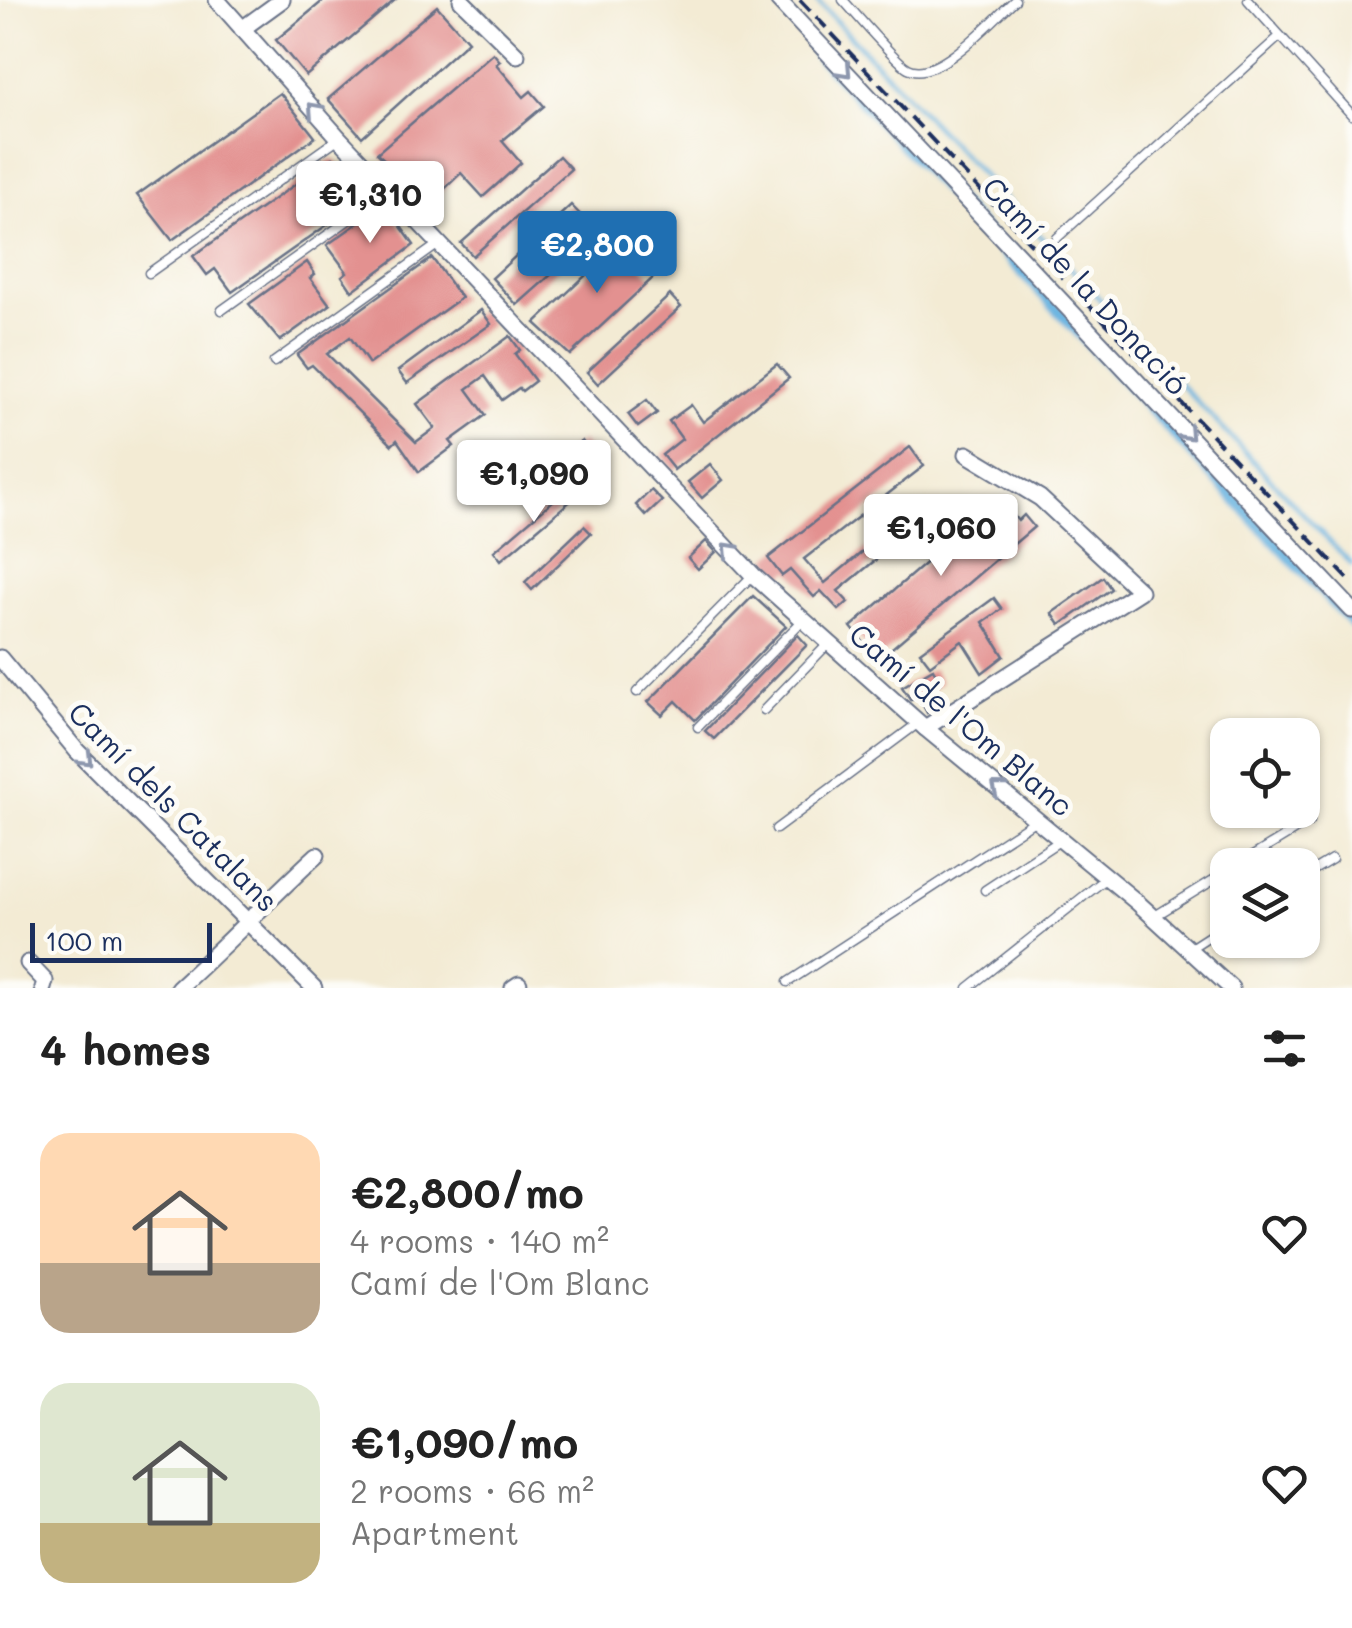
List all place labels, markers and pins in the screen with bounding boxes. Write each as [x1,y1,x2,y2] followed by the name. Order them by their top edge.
[289,161,451,246] pin: €1,310
[516,211,678,296] pin: €2,800
[453,440,615,525] pin: €1,090
[860,494,1022,579] pin: €1,060

